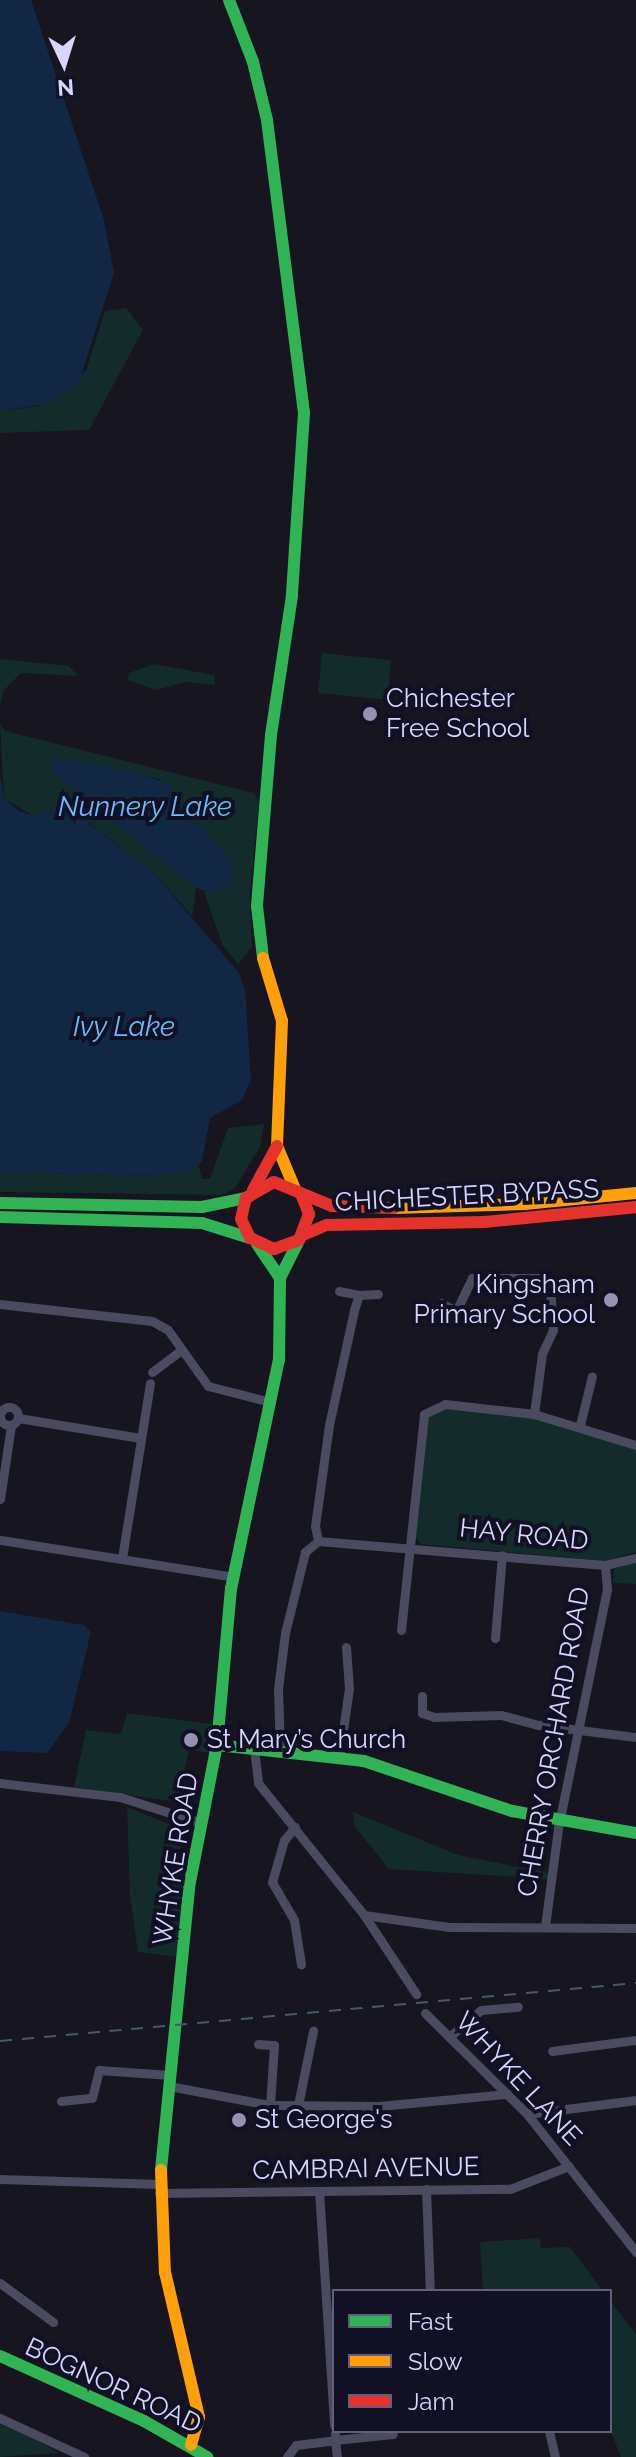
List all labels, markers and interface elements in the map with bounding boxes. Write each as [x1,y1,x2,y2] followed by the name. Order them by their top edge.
[24,24,104,104] north arrow
[56,74,75,101] text: N
[386,683,529,744] place label: Chichester Free School
[361,705,379,723] marker: Chichester Free School
[58,790,232,824] water label: Nunnery Lake
[73,1010,175,1044] water label: Ivy Lake
[334,1174,600,1218] street label: CHICHESTER BYPASS
[413,1269,595,1330] place label: Kingsham Primary School
[602,1291,620,1309] marker: Kingsham Primary School
[458,1513,590,1557] street label: HAY ROAD
[511,1584,597,1900] street label: CHERRY ORCHARD ROAD
[207,1724,406,1756] place label: St Mary’s Church
[182,1731,200,1749] marker: St Mary’s Church
[147,1770,205,1948] street label: WHYKE ROAD
[448,2006,588,2152] street label: WHYKE LANE
[255,2104,392,2136] place label: St George's
[230,2111,248,2129] marker: St George's
[252,2151,480,2187] street label: CAMBRAI AVENUE
[332,2289,612,2433] legend
[408,2307,453,2336] text: Fast
[20,2332,206,2440] street label: BOGNOR ROAD
[408,2347,462,2376] text: Slow
[408,2387,454,2416] text: Jam

